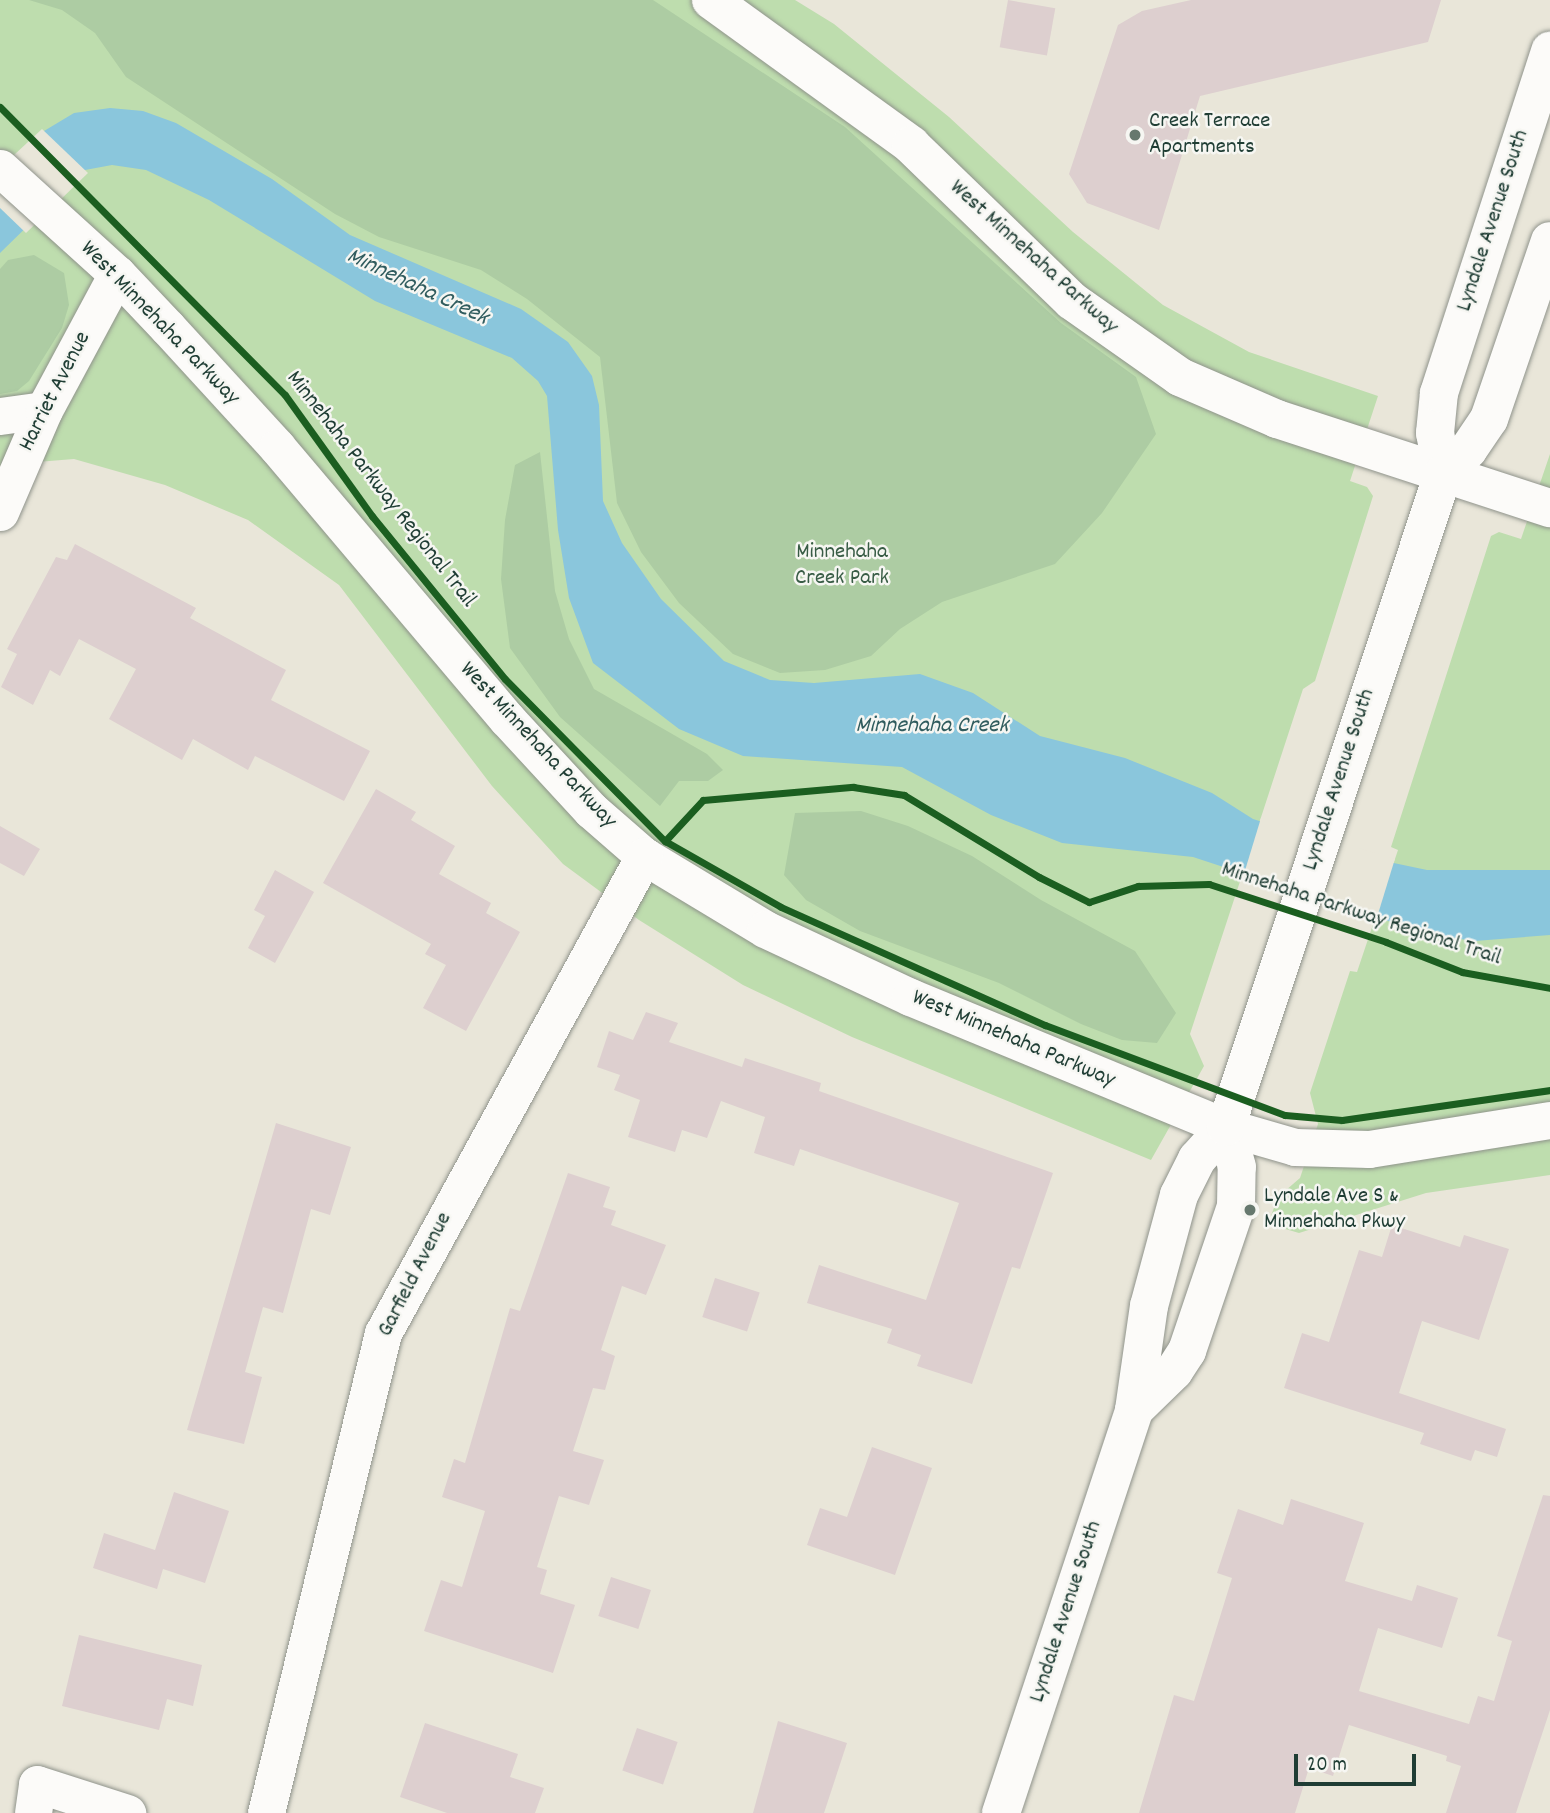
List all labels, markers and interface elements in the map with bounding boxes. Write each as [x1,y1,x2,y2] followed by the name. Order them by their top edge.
[1149,108,1270,162] place label: Creek Terrace Apartments
[1127,127,1143,143] marker: Creek Terrace Apartments
[1452,127,1536,315] street label: Lyndale Avenue South
[943,175,1123,341] street label: West Minnehaha Parkway
[73,236,245,412] street label: West Minnehaha Parkway
[342,243,492,333] water label: Minnehaha Creek
[14,328,98,456] street label: Harriet Avenue
[279,366,481,614] street label: Minnehaha Parkway Regional Trail
[795,539,889,593] park label: Minnehaha Creek Park
[453,657,621,835] street label: West Minnehaha Parkway
[1298,686,1382,874] street label: Lyndale Avenue South
[856,713,1008,741] water label: Minnehaha Creek
[1218,857,1504,973] street label: Minnehaha Parkway Regional Trail
[907,985,1119,1095] street label: West Minnehaha Parkway
[1264,1183,1405,1237] place label: Lyndale Ave S & Minnehaha Pkwy
[1242,1202,1258,1218] marker: Lyndale Ave S & Minnehaha Pkwy
[373,1208,459,1342] street label: Garfield Avenue
[1025,1518,1109,1706] street label: Lyndale Avenue South
[1298,1740,1420,1784] scale bar
[1307,1751,1347,1781] text: 20 m

